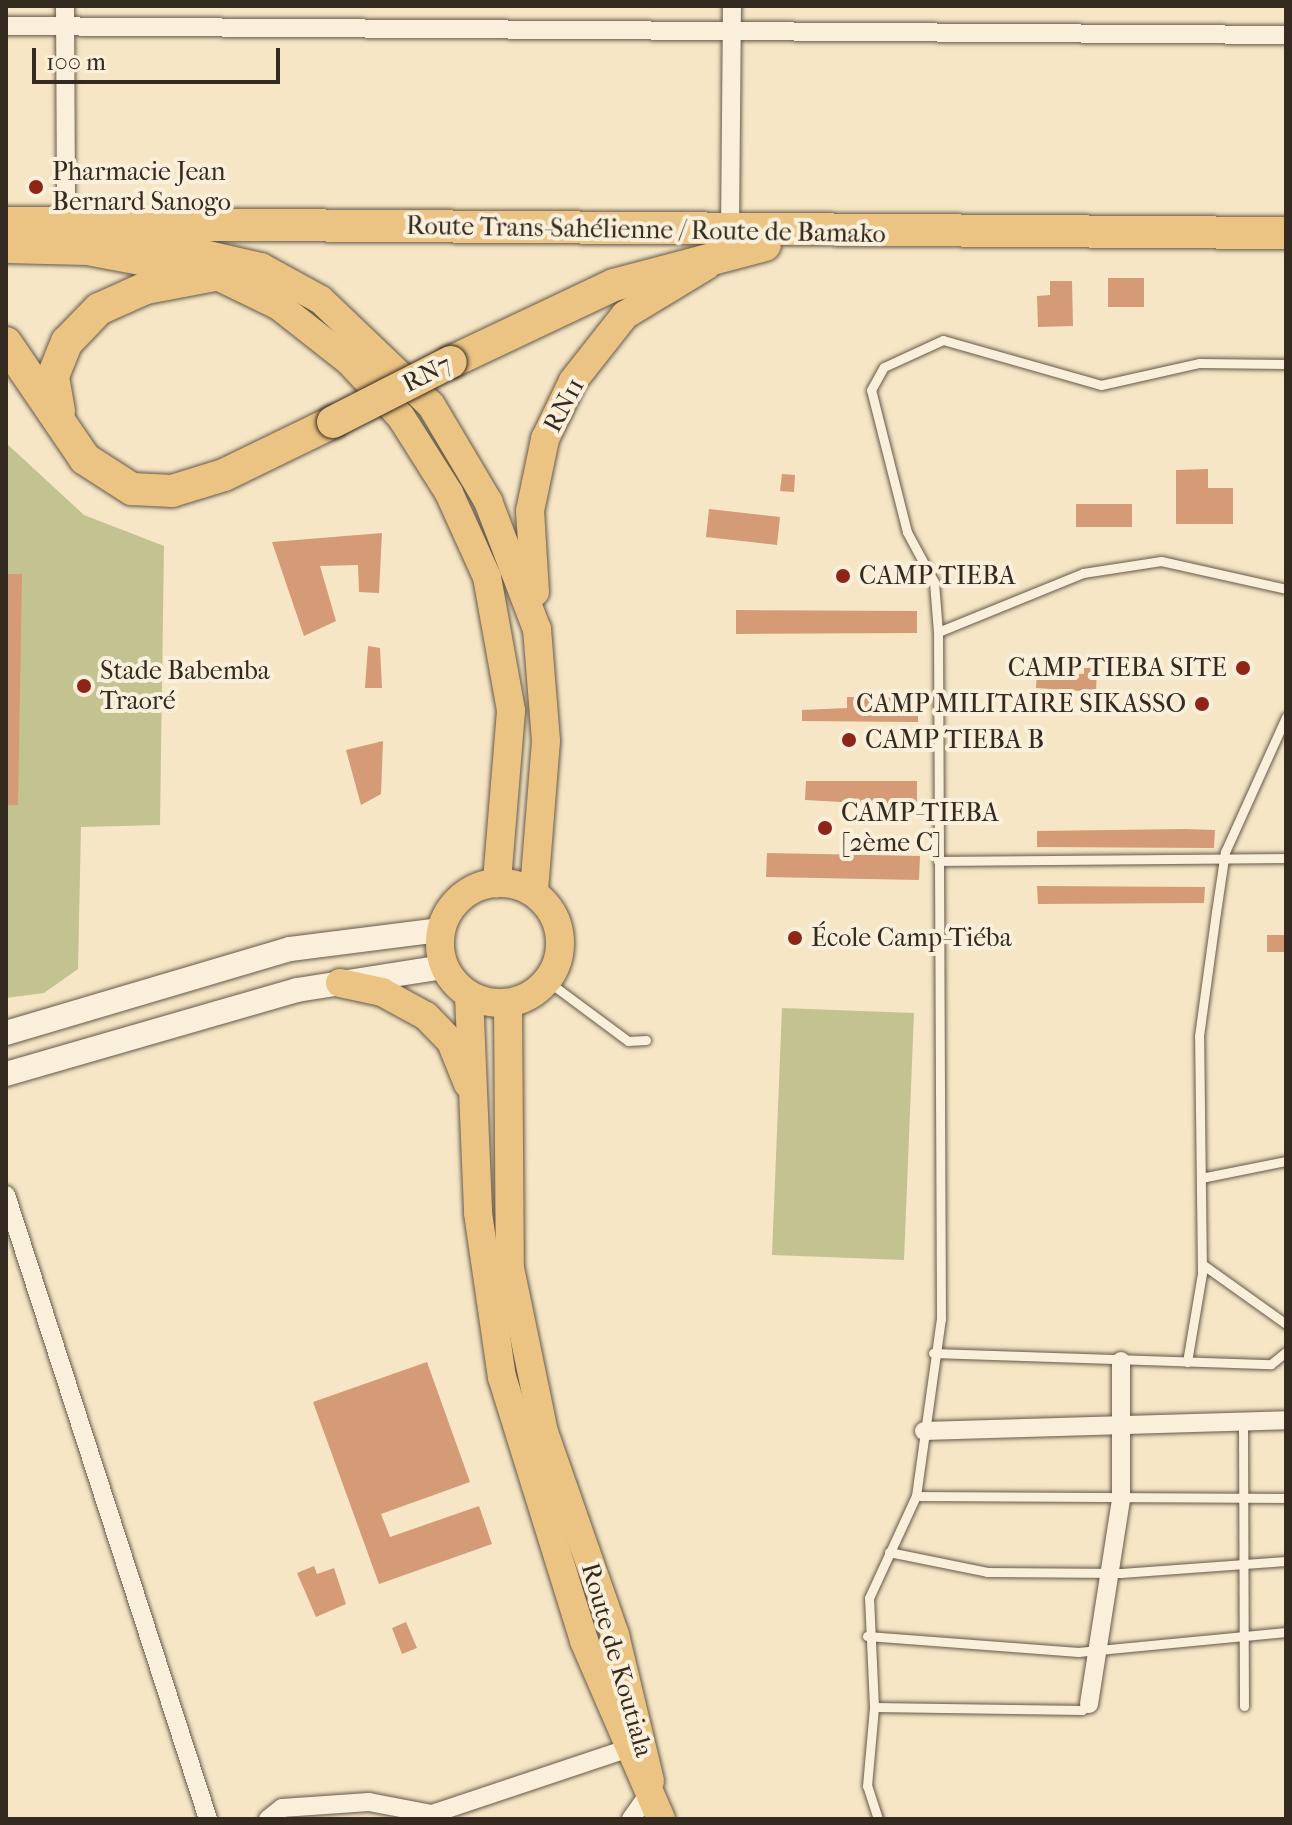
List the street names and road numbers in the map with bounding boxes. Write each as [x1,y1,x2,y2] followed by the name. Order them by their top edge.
[406,210,886,250] street label: Route Trans-Sahélienne / Route de Bamako
[397,348,457,400] street label: RN7
[537,372,591,438] street label: RN11
[574,1559,660,1761] street label: Route de Koutiala

